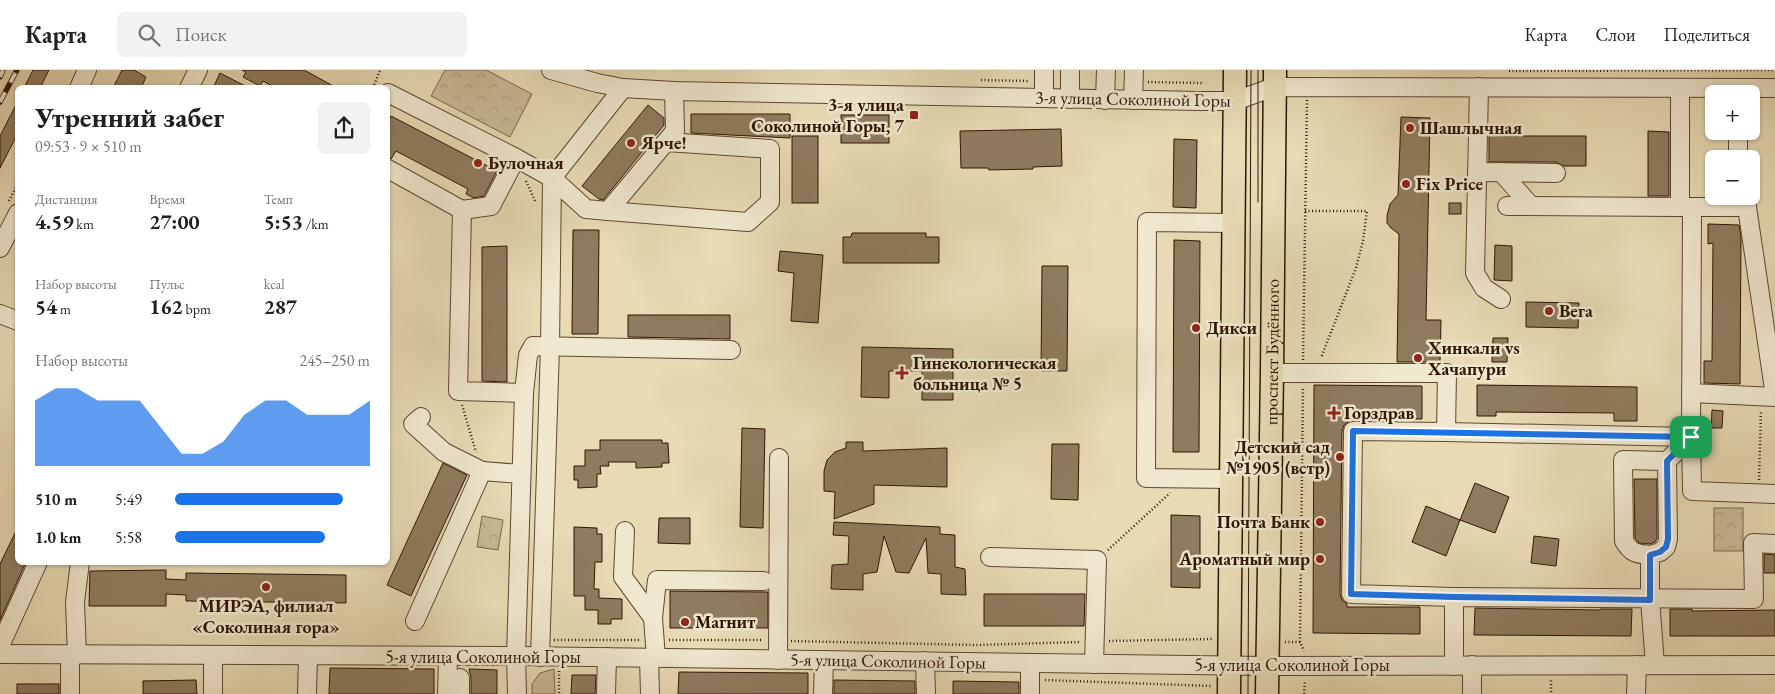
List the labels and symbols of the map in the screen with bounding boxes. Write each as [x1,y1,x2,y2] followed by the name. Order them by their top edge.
[1035,85,1231,112] street label: 3-я улица Соколиной Горы
[751,93,904,137] place label: 3-я улица Соколиной Горы, 7
[908,109,920,121] marker: 3-я улица Соколиной Горы, 7
[1420,116,1522,139] place label: Шашлычная
[1404,122,1416,134] marker: Шашлычная
[640,131,687,154] place label: Ярче!
[625,137,637,149] marker: Ярче!
[488,151,564,174] place label: Булочная
[472,157,484,169] marker: Булочная
[1416,172,1484,195] place label: Fix Price
[1400,178,1412,190] marker: Fix Price
[1259,279,1284,425] street label: проспект Будённого
[1559,299,1593,322] place label: Вега
[1543,305,1555,317] marker: Вега
[1206,316,1257,339] place label: Дикси
[1190,322,1202,334] marker: Дикси
[1427,336,1520,380] place label: Хинкали vs Хачапури
[913,351,1057,395] place label: Гинекологическая больница № 5
[1412,352,1424,364] marker: Хинкали vs Хачапури
[895,366,909,380] marker: Гинекологическая больница № 5
[1344,401,1415,424] place label: Горздрав
[1328,407,1340,419] marker: Горздрав
[1670,416,1712,458] pin
[1226,435,1330,479] place label: Детский сад №1905 (встр)
[1334,451,1346,463] marker: Детский сад №1905 (встр)
[1217,510,1310,533] place label: Почта Банк
[1314,516,1326,528] marker: Почта Банк
[1178,547,1310,570] place label: Ароматный мир
[1314,553,1326,565] marker: Ароматный мир
[260,581,272,593] marker: МИРЭА, филиал «Соколиная гора»
[192,594,340,638] place label: МИРЭА, филиал «Соколиная гора»
[695,610,755,633] place label: Магнит
[679,616,691,628] marker: Магнит
[385,645,581,668] street label: 5-я улица Соколиной Горы
[790,647,986,674] street label: 5-я улица Соколиной Горы
[1194,653,1390,676] street label: 5-я улица Соколиной Горы

